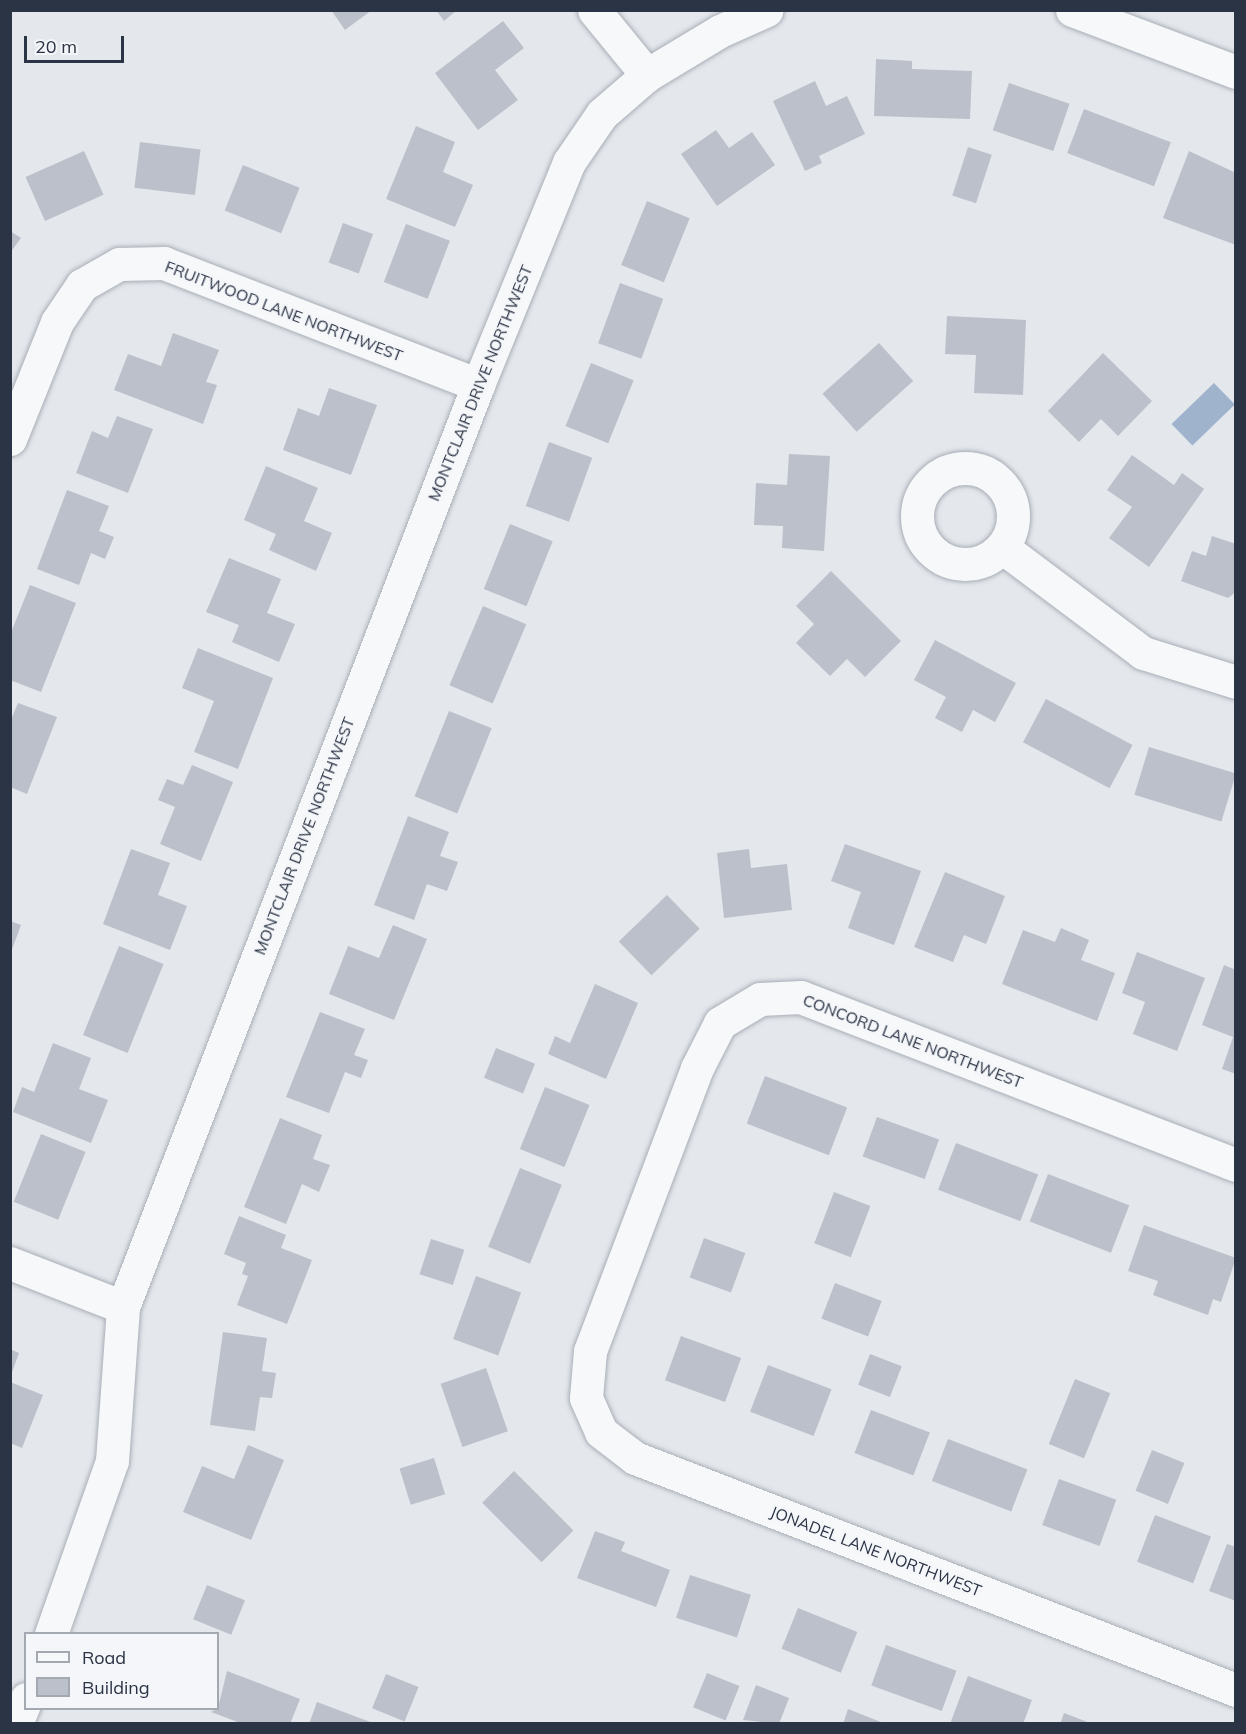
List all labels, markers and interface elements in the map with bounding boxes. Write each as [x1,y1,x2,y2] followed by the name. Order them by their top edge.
[27,24,128,62] scale bar
[35,35,77,58] text: 20 m
[162,257,406,365] street label: FRUITWOOD LANE NORTHWEST
[424,262,536,504] street label: MONTCLAIR DRIVE NORTHWEST
[250,715,358,957] street label: MONTCLAIR DRIVE NORTHWEST
[800,990,1026,1092] street label: CONCORD LANE NORTHWEST
[768,1502,984,1600] street label: JONADEL LANE NORTHWEST
[24,1632,219,1710] legend
[82,1646,126,1669] text: Road
[82,1676,150,1699] text: Building

